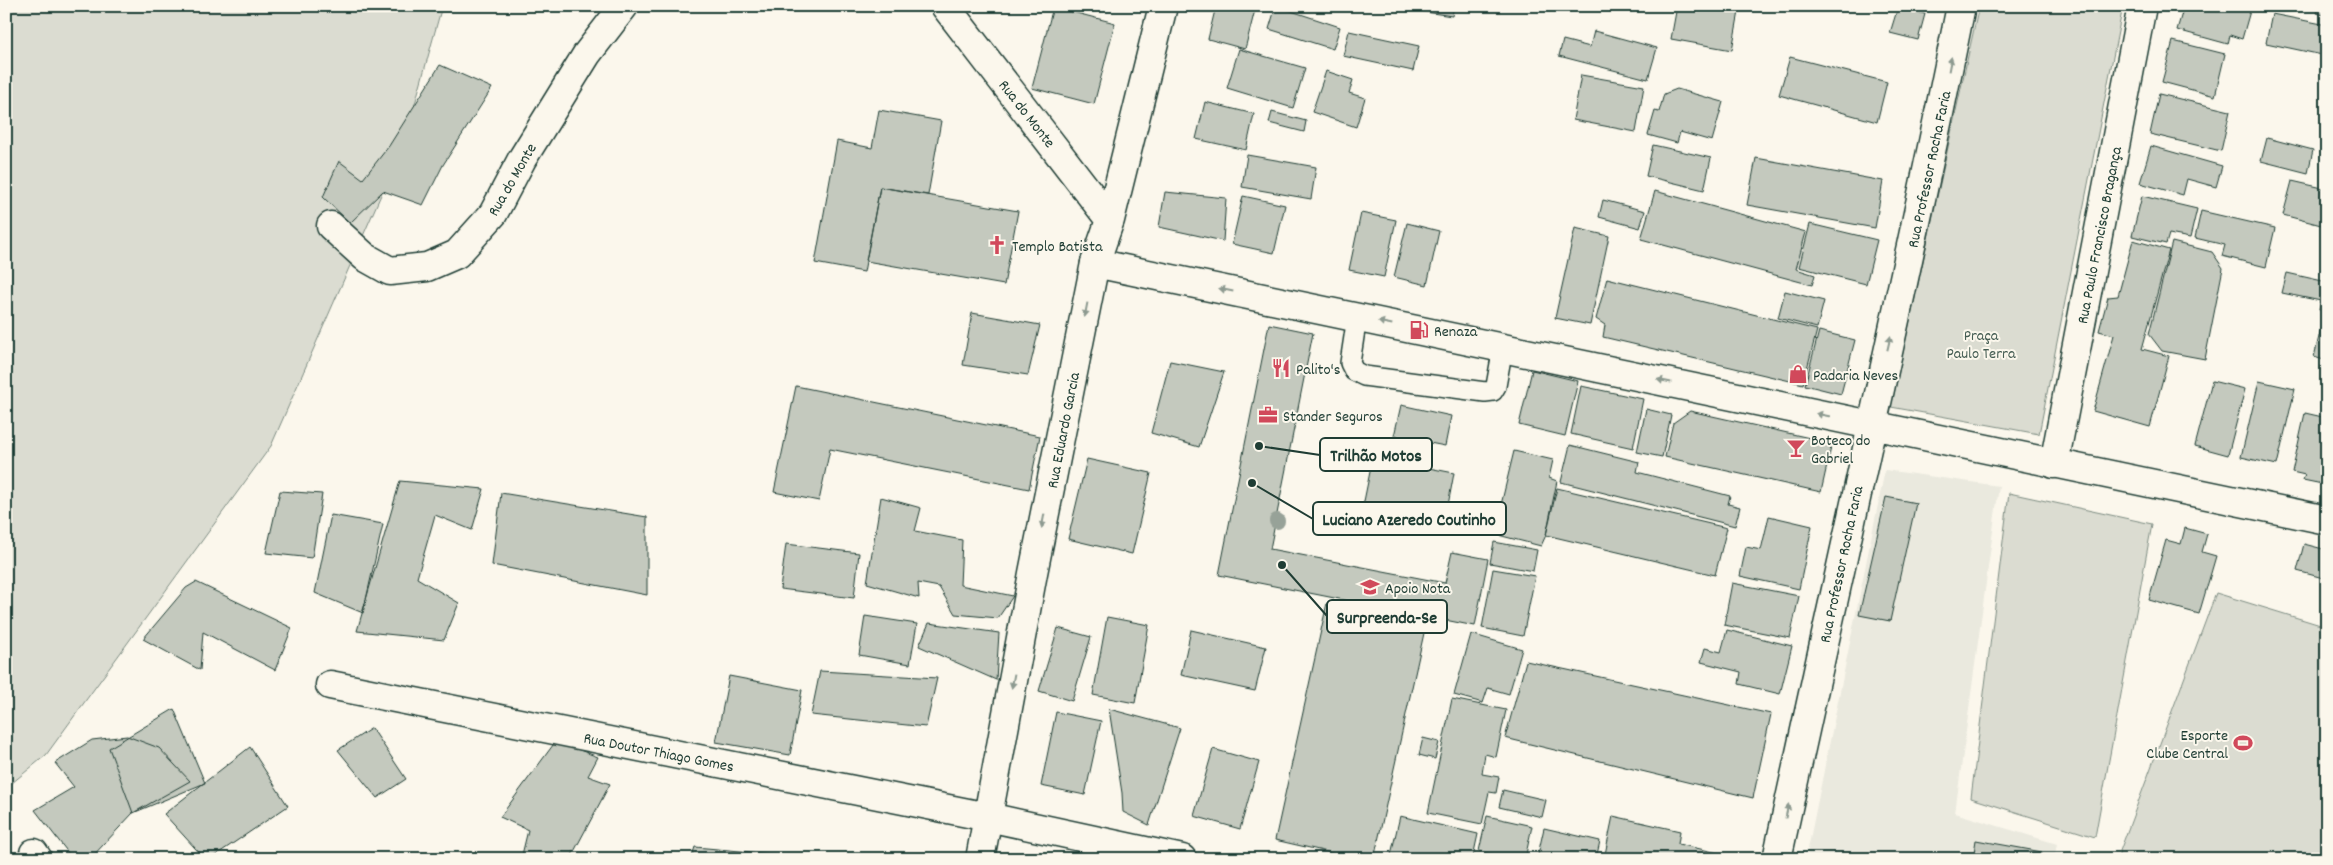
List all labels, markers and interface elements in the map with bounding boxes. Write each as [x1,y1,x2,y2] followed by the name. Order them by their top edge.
[1946,56,1954,72] one-way arrow
[992,76,1060,154] street label: Rua do Monte
[1903,88,1958,250] street label: Rua Professor Rocha Faria
[483,139,543,221] street label: Rua do Monte
[2072,144,2129,326] street label: Rua Paulo Francisco Bragança
[986,234,1008,256] church icon: Templo Batista
[1012,236,1103,259] place label: Templo Batista
[1218,286,1233,294] one-way arrow
[1082,303,1090,318] one-way arrow
[1377,319,1392,327] one-way arrow
[1408,319,1430,341] fuel station icon: Renaza
[1434,321,1478,344] place label: Renaza
[1946,325,2016,366] park label: Praça Paulo Terra
[1886,335,1894,351] one-way arrow
[1270,357,1292,379] restaurant icon: Palito's
[1296,359,1341,382] place label: Palito's
[1787,363,1809,385] shop icon: Padaria Neves
[1813,365,1898,388] place label: Padaria Neves
[1042,370,1087,490] street label: Rua Eduardo Garcia
[1656,377,1671,385] one-way arrow
[1257,404,1279,426] office icon: Stander Seguros
[1283,406,1383,429] place label: Stander Seguros
[1814,410,1830,418] one-way arrow
[1811,430,1871,471] place label: Boteco do Gabriel
[1785,437,1807,459] bar icon: Boteco do Gabriel
[1320,438,1432,471] callout: Trilhão Motos
[1330,445,1422,470] text: Trilhão Motos
[1815,483,1870,645] street label: Rua Professor Rocha Faria
[1313,502,1506,535] callout: Luciano Azeredo Coutinho
[1322,509,1496,534] text: Luciano Azeredo Coutinho
[1039,514,1047,530] one-way arrow
[1359,576,1381,598] school or university icon: Apoio Nota
[1385,578,1451,601] place label: Apoio Nota
[1327,600,1447,633] callout: Surpreenda-Se
[1337,607,1437,632] text: Surpreenda-Se
[1009,673,1017,688] one-way arrow
[2146,725,2228,766] place label: Esporte Clube Central
[581,728,736,779] street label: Rua Doutor Thiago Gomes
[2232,732,2254,754] sports icon: Esporte Clube Central
[1783,804,1791,819] one-way arrow

